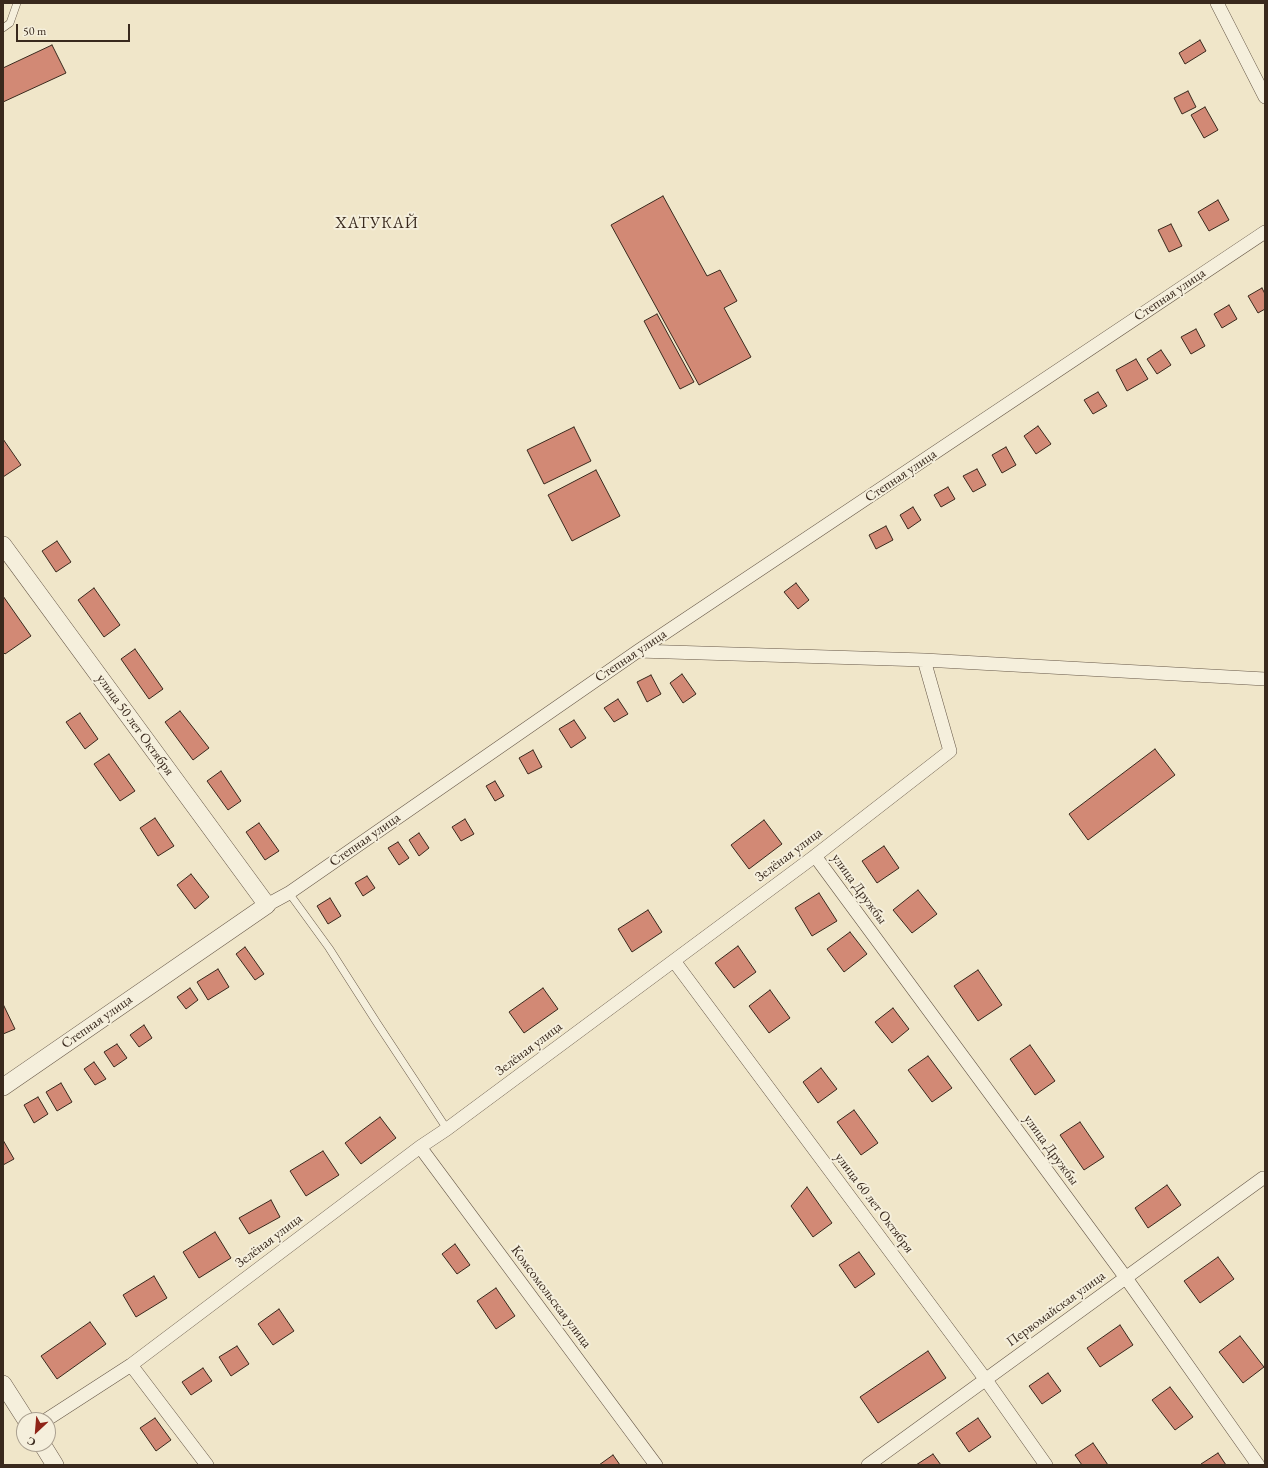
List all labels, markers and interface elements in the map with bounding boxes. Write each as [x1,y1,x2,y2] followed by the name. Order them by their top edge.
[18,16,132,42] scale bar
[23,23,46,39] text: 50 m
[335,214,419,234] district label: ХАТУКАЙ
[1131,265,1209,325] street label: Степная улица
[862,446,940,506] street label: Степная улица
[592,626,670,686] street label: Степная улица
[93,671,177,779] street label: улица 50 лет Октября
[326,809,404,871] street label: Степная улица
[752,824,826,886] street label: Зелёная улица
[828,850,890,928] street label: улица Дружбы
[58,991,136,1053] street label: Степная улица
[492,1018,566,1080] street label: Зелёная улица
[1020,1111,1082,1189] street label: улица Дружбы
[831,1149,917,1257] street label: улица 60 лет Октября
[232,1210,306,1272] street label: Зелёная улица
[507,1243,595,1351] street label: Комсомольская улица
[1003,1268,1109,1350] street label: Первомайская улица
[16,1412,56,1452] north arrow
[25,1434,38,1450] text: С

